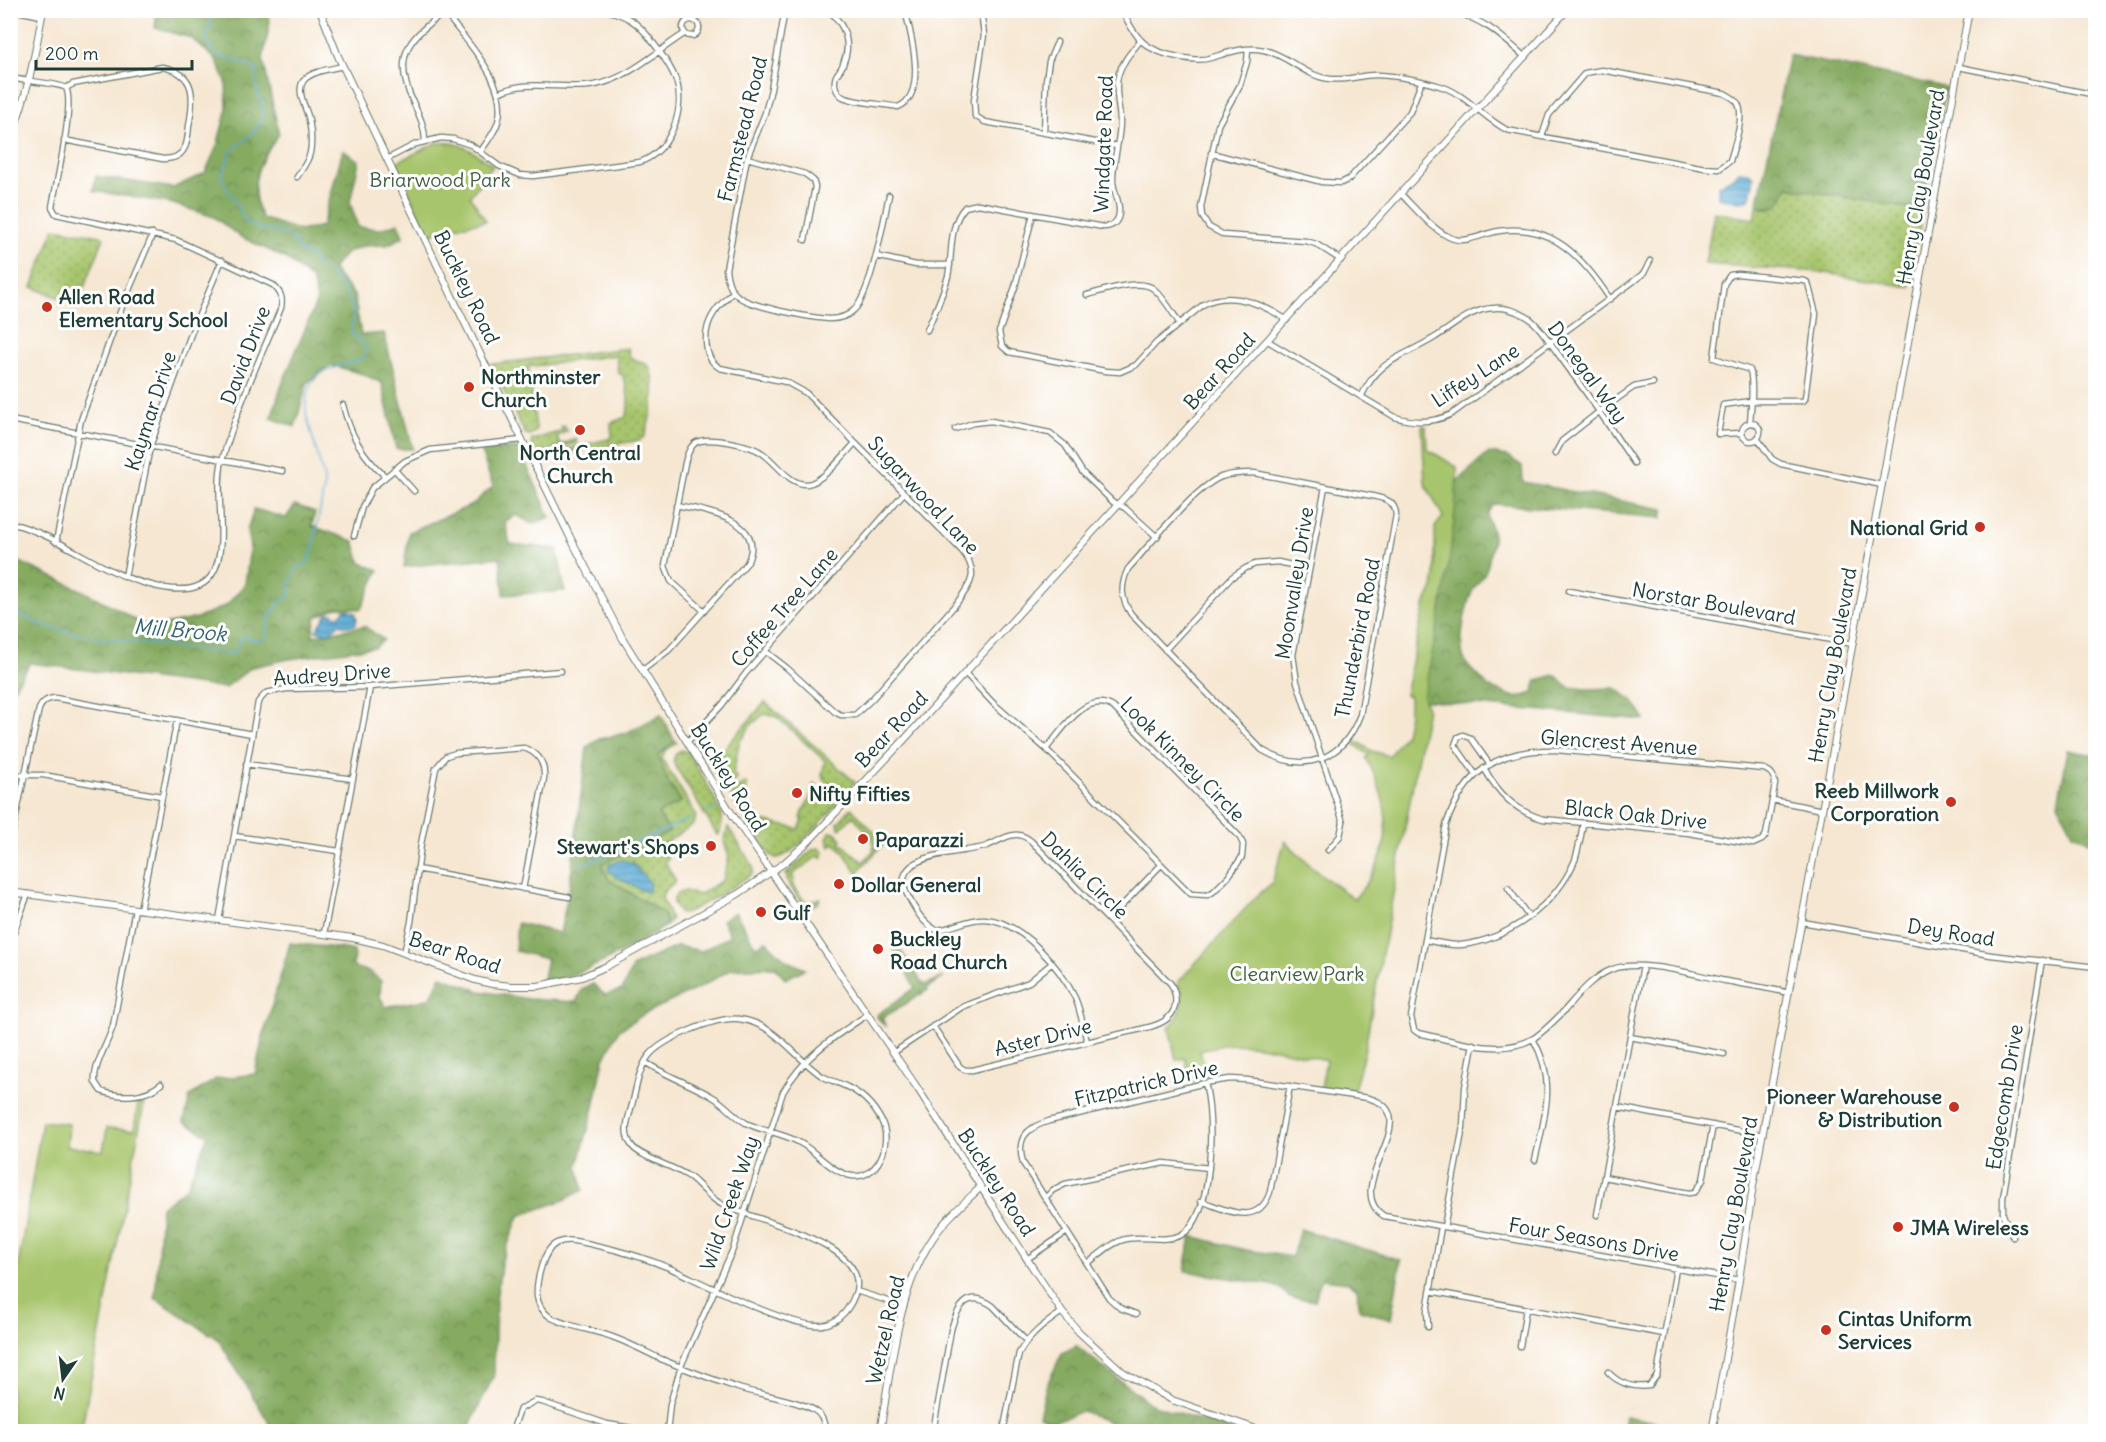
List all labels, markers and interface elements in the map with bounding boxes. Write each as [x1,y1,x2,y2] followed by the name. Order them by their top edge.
[36,33,192,71] scale bar
[45,42,99,65] text: 200 m
[712,54,772,204] street label: Farmstead Road
[1088,75,1118,213] street label: Windgate Road
[1891,87,1950,287] street label: Henry Clay Boulevard
[369,167,511,192] park label: Briarwood Park
[429,226,505,348] street label: Buckley Road
[59,284,228,332] place label: Allen Road Elementary School
[40,300,54,314] marker: Allen Road Elementary School
[215,302,275,408] street label: David Drive
[1543,316,1633,428] street label: Donegal Way
[1178,327,1260,415] street label: Bear Road
[1427,337,1523,413] street label: Liffey Lane
[119,348,181,474] street label: Kaymar Drive
[481,364,601,412] place label: Northminster Church
[462,380,476,394] marker: Northminster Church
[573,423,587,437] marker: North Central Church
[863,431,985,559] street label: Sugarwood Lane
[519,440,641,488] place label: North Central Church
[1270,505,1318,661] street label: Moonvalley Drive
[1849,515,1968,540] place label: National Grid
[1973,520,1987,534] marker: National Grid
[725,542,843,672] street label: Coffee Tree Lane
[1329,556,1385,720] street label: Thunderbird Road
[1803,565,1862,765] street label: Henry Clay Boulevard
[1630,576,1798,630] street label: Norstar Boulevard
[133,613,229,648] water label: Mill Brook
[272,657,392,691] street label: Audrey Drive
[849,686,933,772] street label: Bear Road
[1115,691,1251,827] street label: Look Kinney Circle
[686,718,772,836] street label: Buckley Road
[1540,724,1698,760] street label: Glencrest Avenue
[1814,778,1939,826] place label: Reeb Millwork Corporation
[809,781,910,806] place label: Nifty Fifties
[790,786,804,800] marker: Nifty Fifties
[1563,794,1709,834] street label: Black Oak Drive
[1944,795,1958,809] marker: Reeb Millwork Corporation
[1036,826,1134,924] street label: Dahlia Circle
[875,827,964,852] place label: Paparazzi
[856,832,870,846] marker: Paparazzi
[557,834,699,859] place label: Stewart's Shops
[704,839,718,853] marker: Stewart's Shops
[851,872,981,897] place label: Dollar General
[832,877,846,891] marker: Dollar General
[773,900,812,925] place label: Gulf
[754,905,768,919] marker: Gulf
[1906,913,1997,951] street label: Dey Road
[406,925,504,979] street label: Bear Road
[890,926,1008,974] place label: Buckley Road Church
[871,942,885,956] marker: Buckley Road Church
[1230,961,1364,986] park label: Clearview Park
[992,1013,1094,1061] street label: Aster Drive
[1980,1022,2028,1172] street label: Edgecomb Drive
[1072,1054,1220,1112] street label: Fitzpatrick Drive
[1767,1084,1942,1132] place label: Pioneer Warehouse & Distribution
[1947,1100,1961,1114] marker: Pioneer Warehouse & Distribution
[1704,1114,1763,1314] street label: Henry Clay Boulevard
[953,1123,1041,1241] street label: Buckley Road
[694,1132,764,1274] street label: Wild Creek Way
[1507,1212,1681,1266] street label: Four Seasons Drive
[1910,1215,2029,1240] place label: JMA Wireless
[1891,1220,1905,1234] marker: JMA Wireless
[860,1273,910,1387] street label: Wetzel Road
[1838,1306,1972,1354] place label: Cintas Uniform Services
[1819,1323,1833,1337] marker: Cintas Uniform Services
[33,1349,93,1409] north arrow
[52,1383,67,1405] text: N

